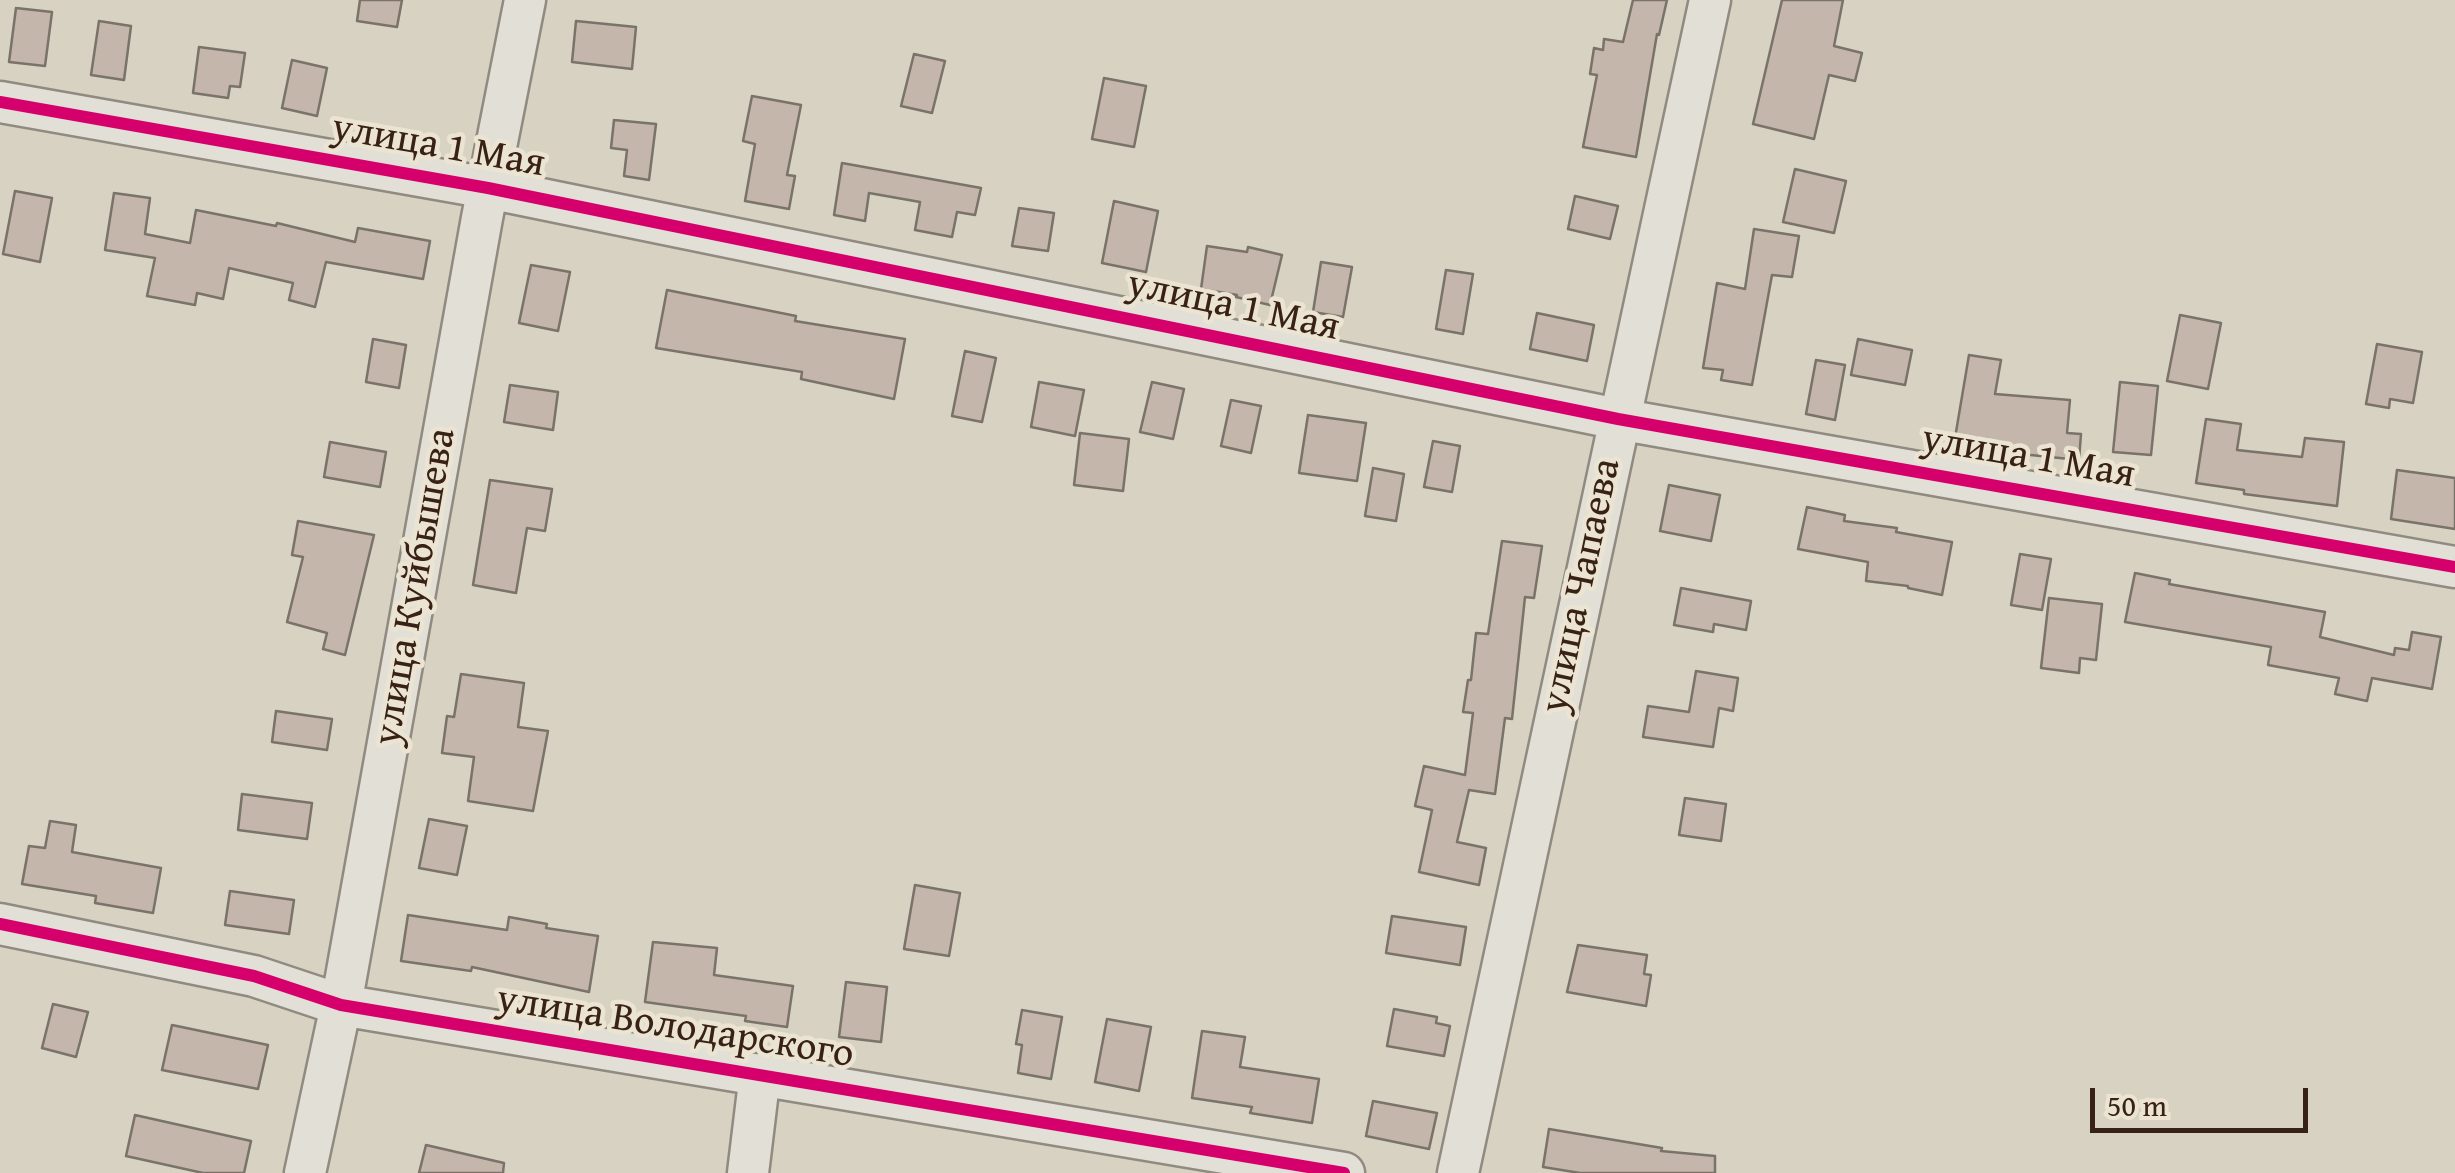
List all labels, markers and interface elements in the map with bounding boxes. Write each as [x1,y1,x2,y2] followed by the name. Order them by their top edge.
[328,105,548,189] street label: улица 1 Мая
[1123,261,1343,353] street label: улица 1 Мая
[1918,416,2138,500] street label: улица 1 Мая
[364,424,468,750] street label: улица Куйбышева
[1532,454,1632,718] street label: улица Чапаева
[493,976,857,1080] street label: улица Володарского
[2095,1068,2312,1130] scale bar
[2107,1083,2167,1127] text: 50 m

